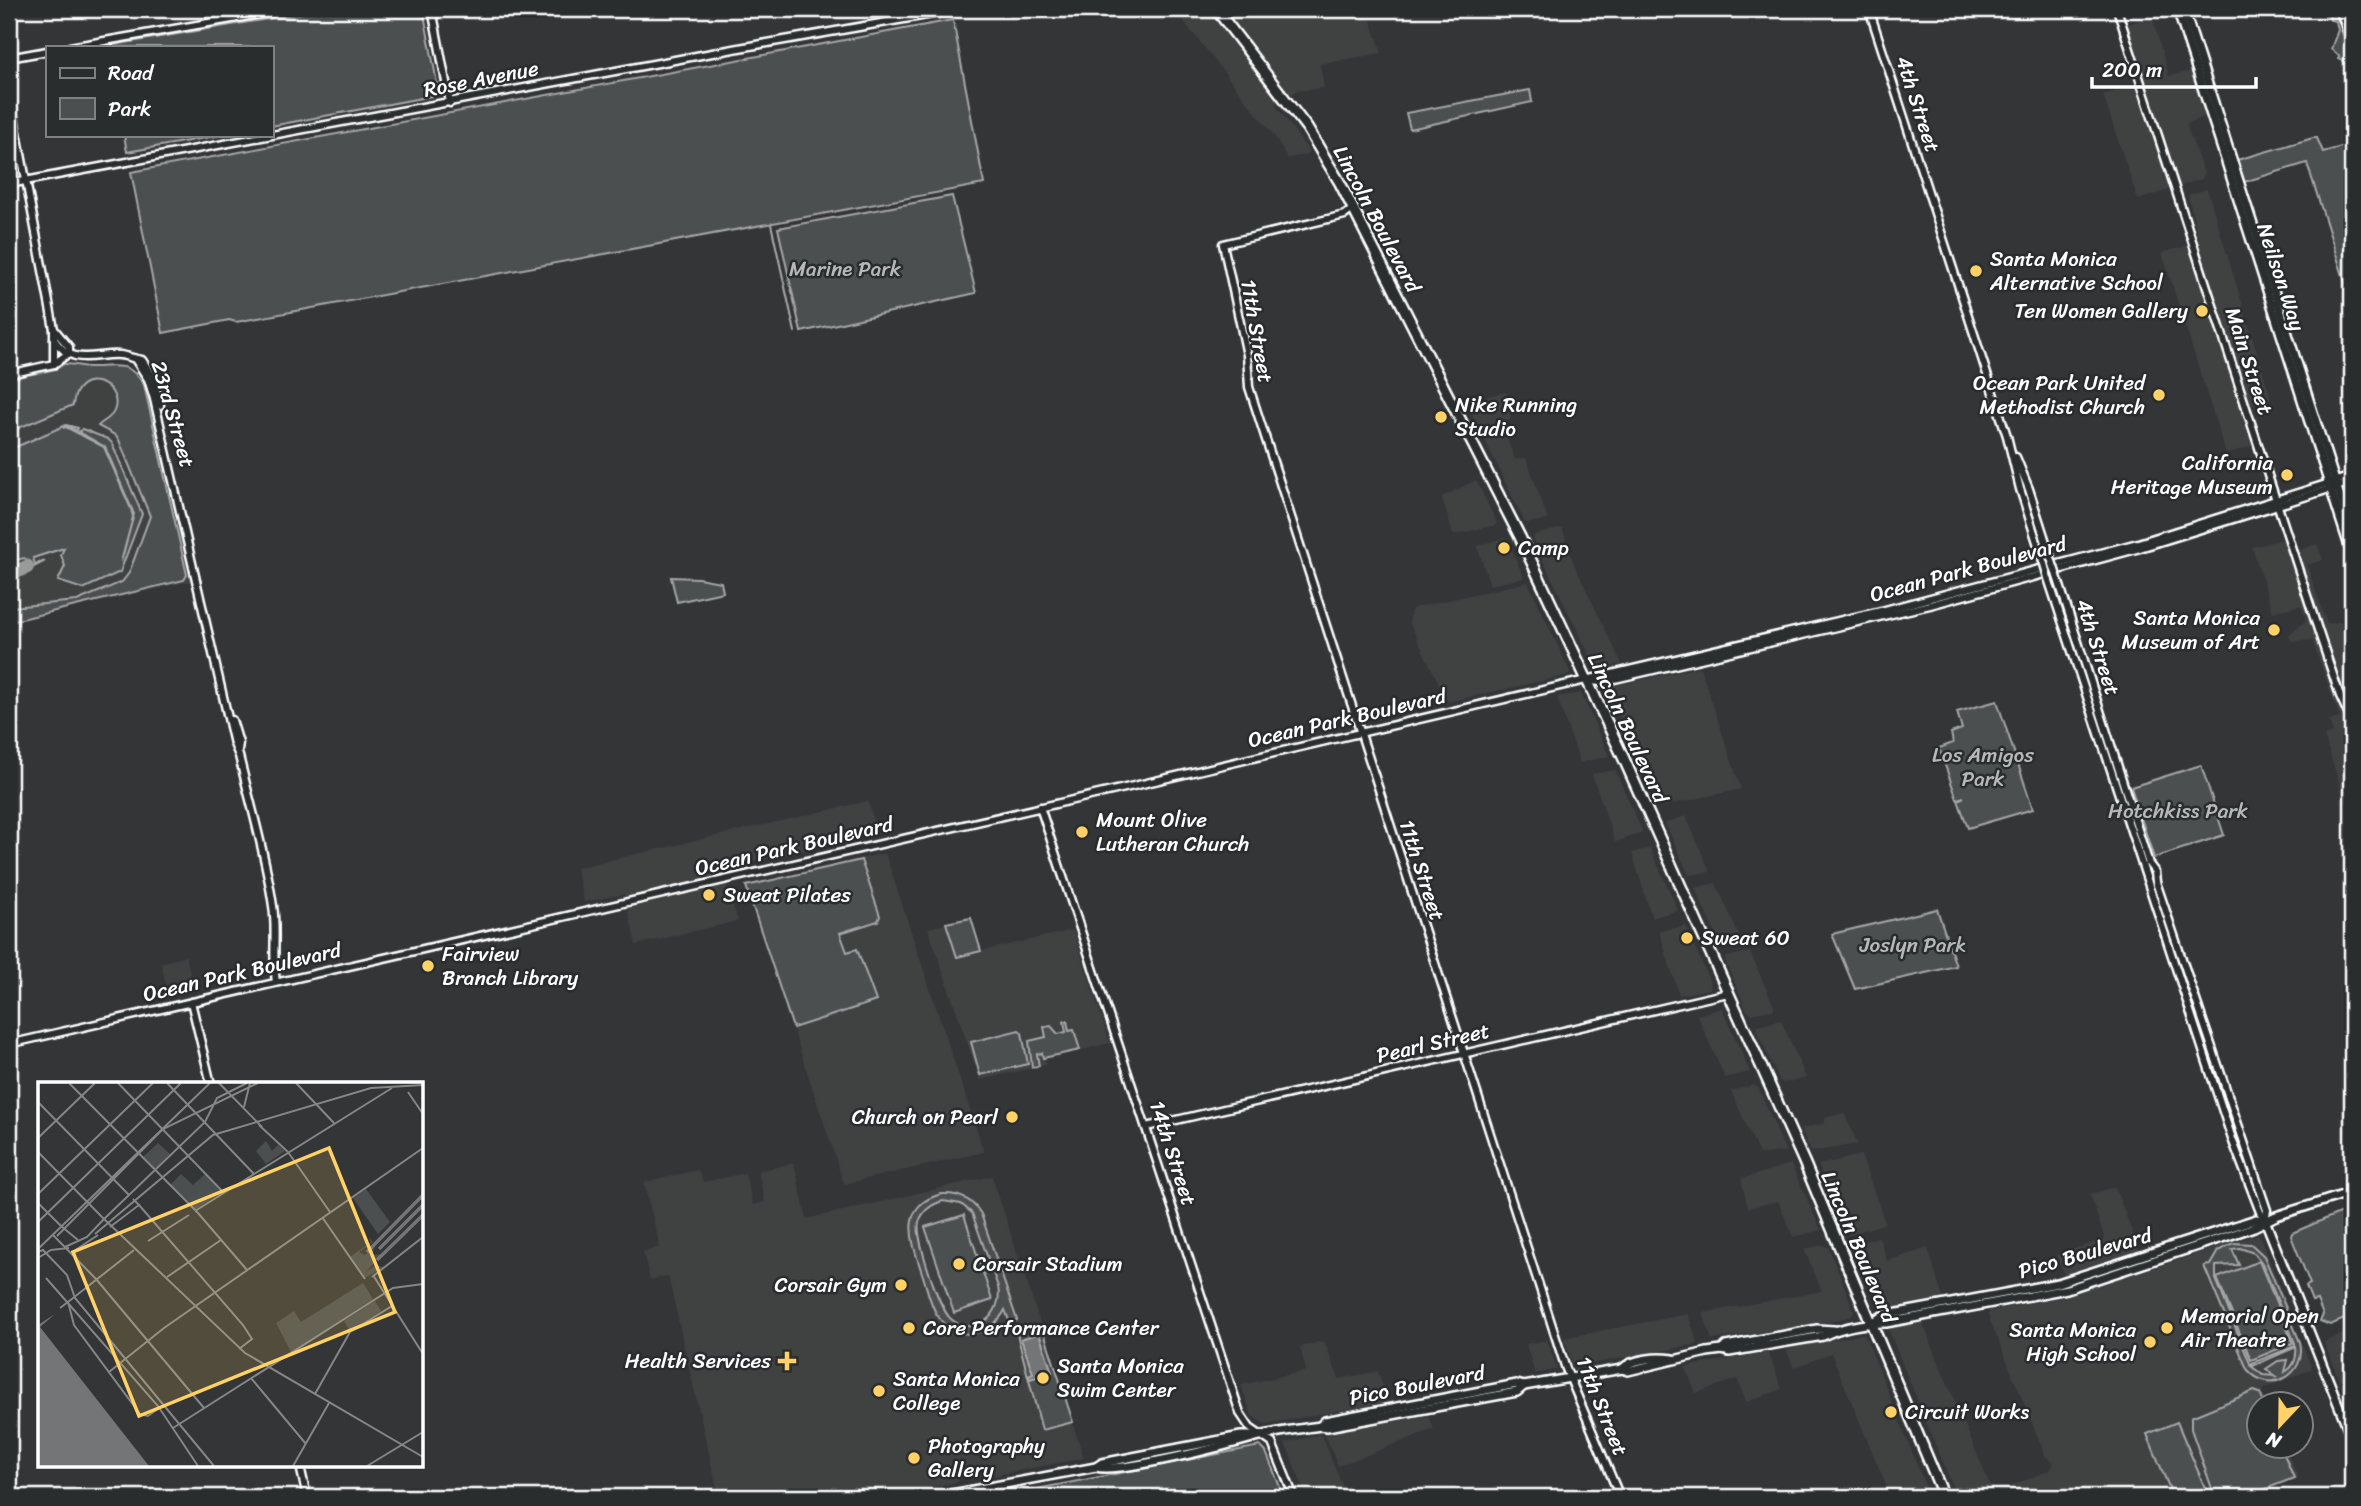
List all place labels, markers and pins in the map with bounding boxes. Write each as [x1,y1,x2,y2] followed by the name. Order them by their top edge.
[1989,240,2164,302] place label: Santa Monica Alternative School
[1968,263,1984,279] marker: Santa Monica Alternative School
[2014,292,2188,330] place label: Ten Women Gallery
[2194,303,2210,319] marker: Ten Women Gallery
[1973,364,2147,426] place label: Ocean Park United Methodist Church
[1455,386,1578,448] place label: Nike Running Studio
[2151,387,2167,403] marker: Ocean Park United Methodist Church
[1433,409,1449,425] marker: Nike Running Studio
[2111,444,2273,506] place label: California Heritage Museum
[2279,467,2295,483] marker: California Heritage Museum
[1518,529,1569,567] place label: Camp
[1496,540,1512,556] marker: Camp
[2122,599,2260,661] place label: Santa Monica Museum of Art
[2266,622,2282,638] marker: Santa Monica Museum of Art
[1096,801,1249,863] place label: Mount Olive Lutheran Church
[1074,824,1090,840] marker: Mount Olive Lutheran Church
[723,876,851,914] place label: Sweat Pilates
[701,887,717,903] marker: Sweat Pilates
[1701,919,1790,957] place label: Sweat 60
[1679,930,1695,946] marker: Sweat 60
[442,935,578,997] place label: Fairview Branch Library
[420,958,436,974] marker: Fairview Branch Library
[852,1098,999,1136] place label: Church on Pearl
[1004,1109,1020,1125] marker: Church on Pearl
[973,1245,1123,1283] place label: Corsair Stadium
[951,1256,967,1272] marker: Corsair Stadium
[774,1266,887,1304] place label: Corsair Gym
[893,1277,909,1293] marker: Corsair Gym
[2180,1297,2319,1359] place label: Memorial Open Air Theatre
[923,1309,1160,1347] place label: Core Performance Center
[2009,1311,2137,1373] place label: Santa Monica High School
[901,1320,917,1336] marker: Core Performance Center
[2159,1320,2175,1336] marker: Memorial Open Air Theatre
[2142,1334,2158,1350] marker: Santa Monica High School
[625,1342,771,1380] place label: Health Services
[1057,1347,1184,1409] place label: Santa Monica Swim Center
[777,1351,797,1371] marker: Health Services
[893,1360,1020,1422] place label: Santa Monica College
[1035,1370,1051,1386] marker: Santa Monica Swim Center
[871,1383,887,1399] marker: Santa Monica College
[1905,1393,2030,1431] place label: Circuit Works
[1883,1404,1899,1420] marker: Circuit Works
[928,1427,1045,1489] place label: Photography Gallery
[906,1450,922,1466] marker: Photography Gallery

